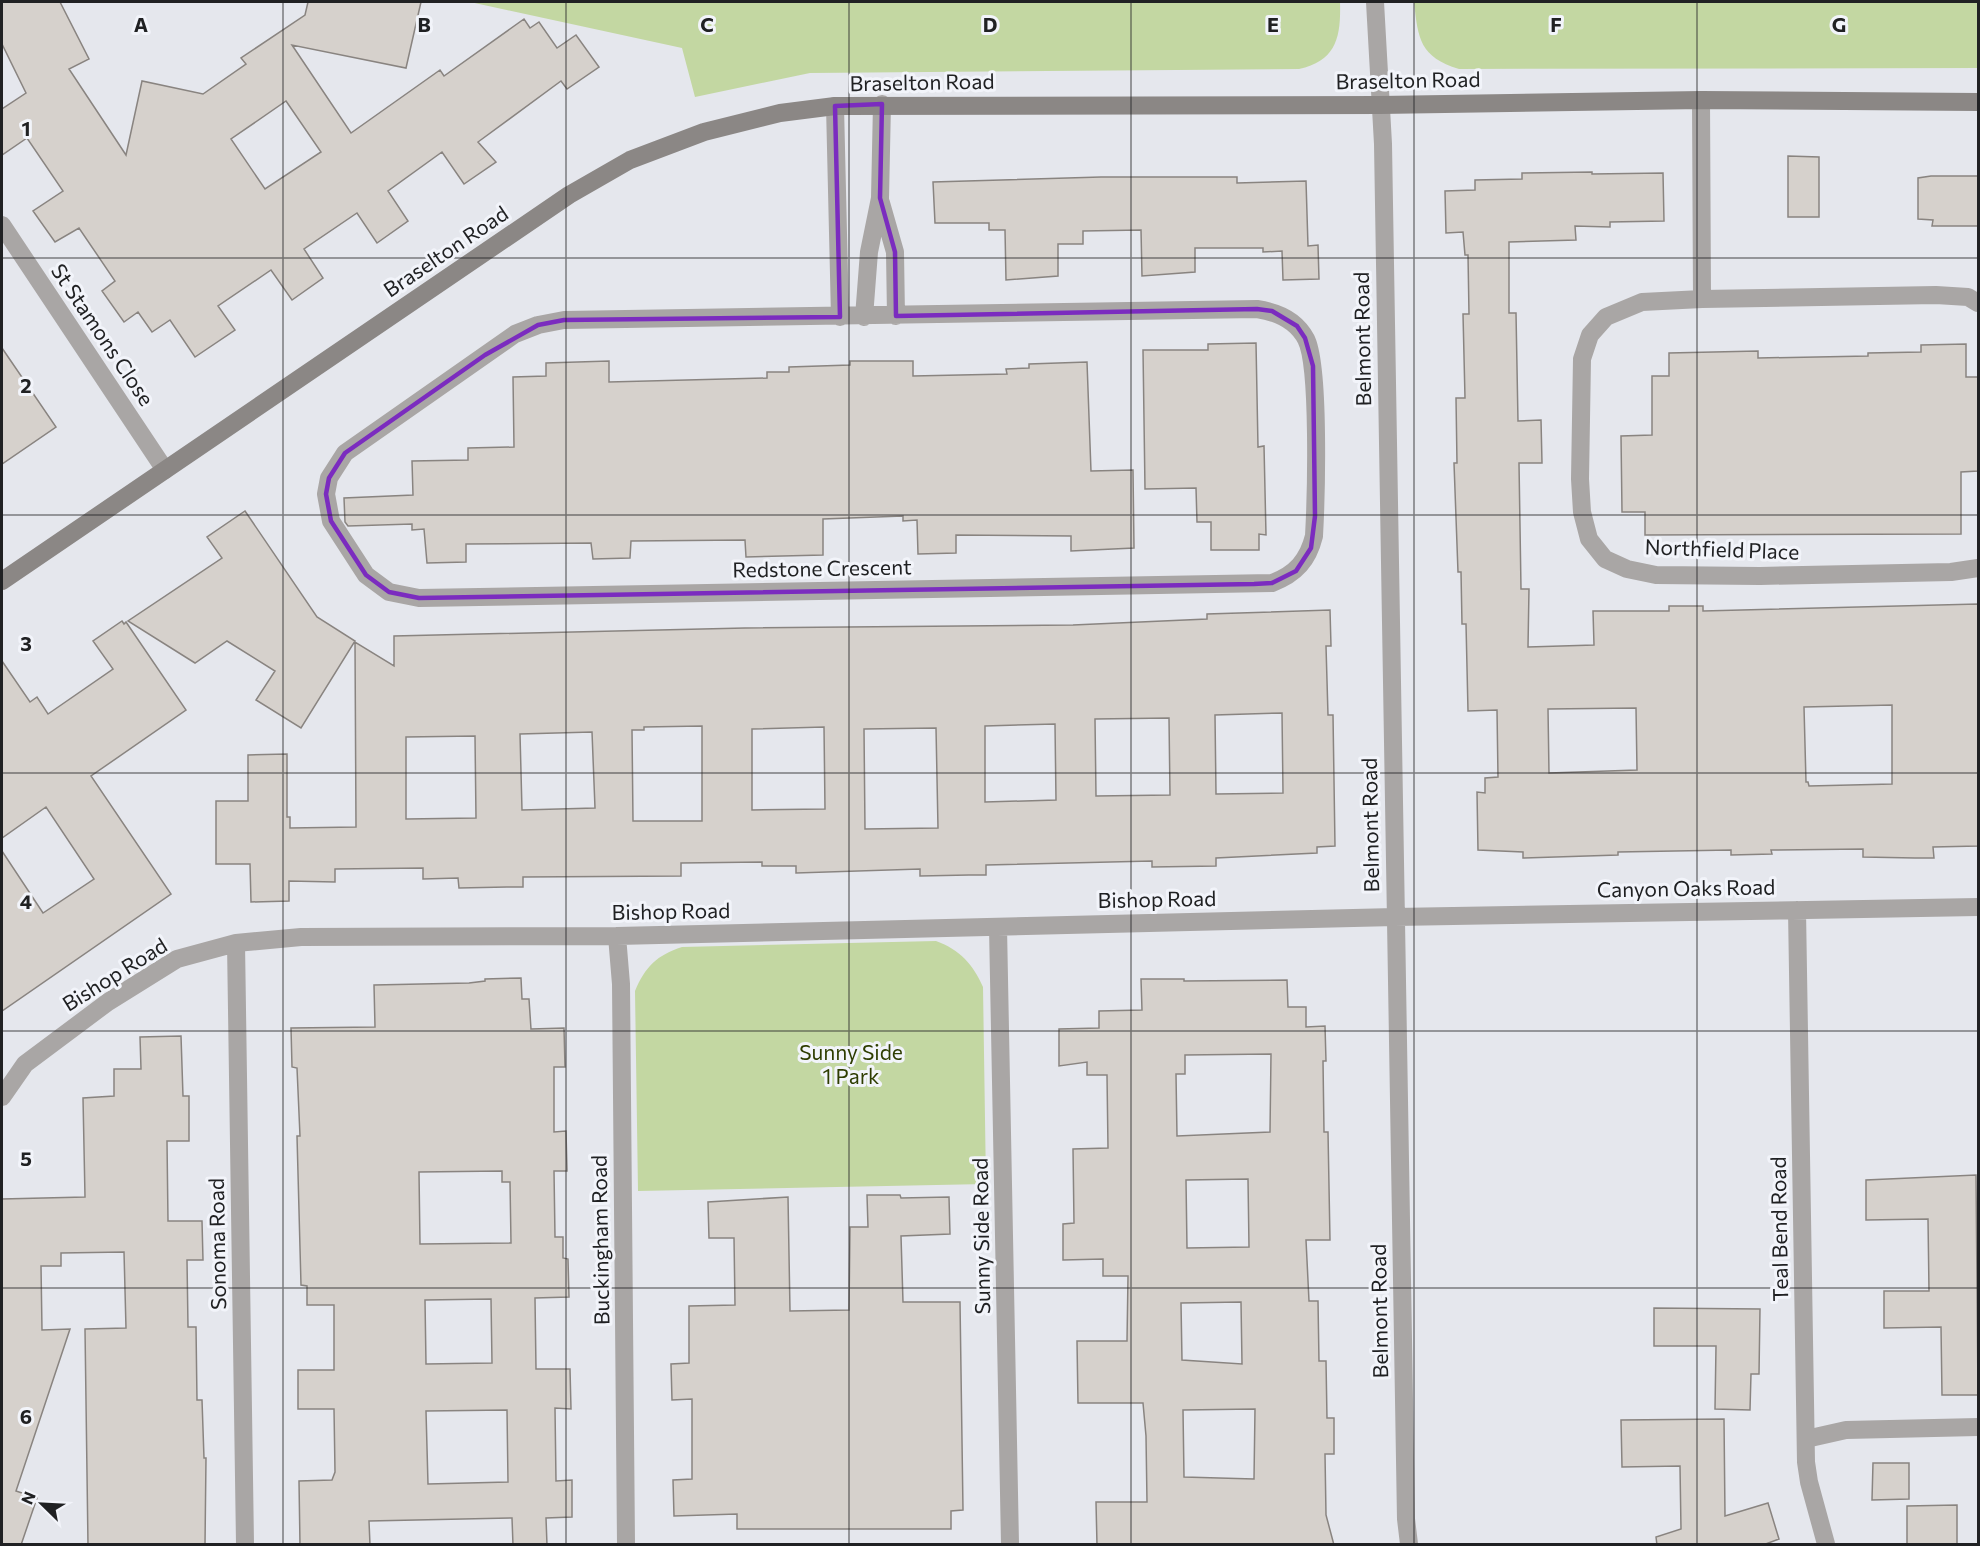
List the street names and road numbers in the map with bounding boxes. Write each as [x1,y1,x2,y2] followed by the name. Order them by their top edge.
[1335,66,1481,93] street label: Braselton Road
[849,68,995,95] street label: Braselton Road
[378,200,512,302] street label: Braselton Road
[47,259,160,410] street label: St Stamons Close
[1348,272,1375,407] street label: Belmont Road
[1644,533,1800,564] street label: Northfield Place
[732,553,912,582] street label: Redstone Crescent
[1356,758,1383,893] street label: Belmont Road
[1597,873,1775,902] street label: Canyon Oaks Road
[1097,885,1216,912] street label: Bishop Road
[611,897,730,924] street label: Bishop Road
[57,932,171,1016] street label: Bishop Road
[586,1155,613,1325] street label: Buckingham Road
[1765,1156,1792,1302] street label: Teal Bend Road
[967,1157,994,1315] street label: Sunny Side Road
[203,1178,230,1310] street label: Sonoma Road
[1365,1244,1392,1379] street label: Belmont Road

